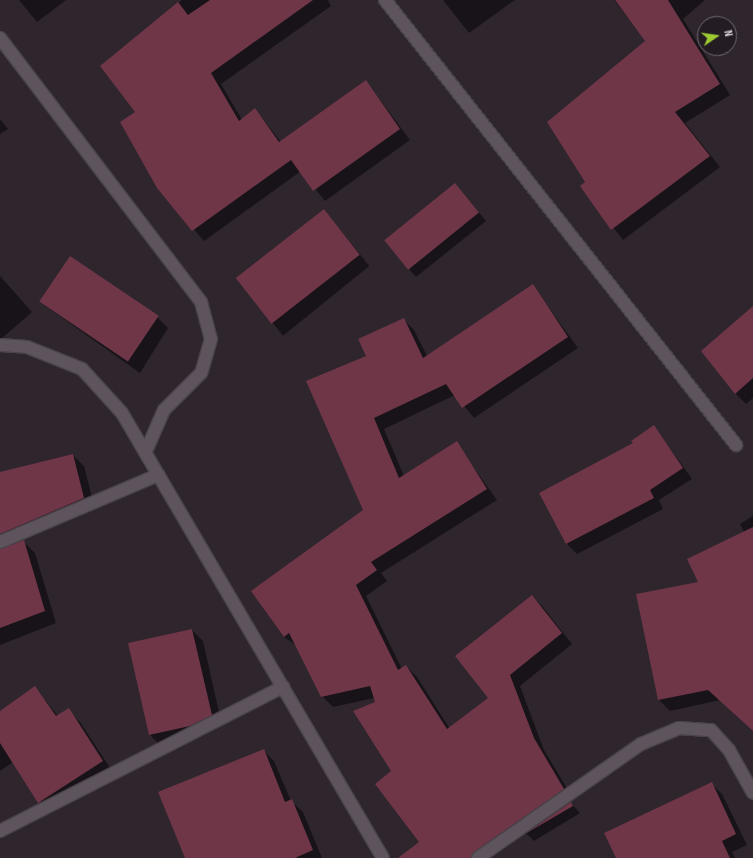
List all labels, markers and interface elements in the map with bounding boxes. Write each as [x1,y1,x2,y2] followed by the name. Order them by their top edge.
[697,16,737,56] north arrow
[721,29,735,38] text: N

